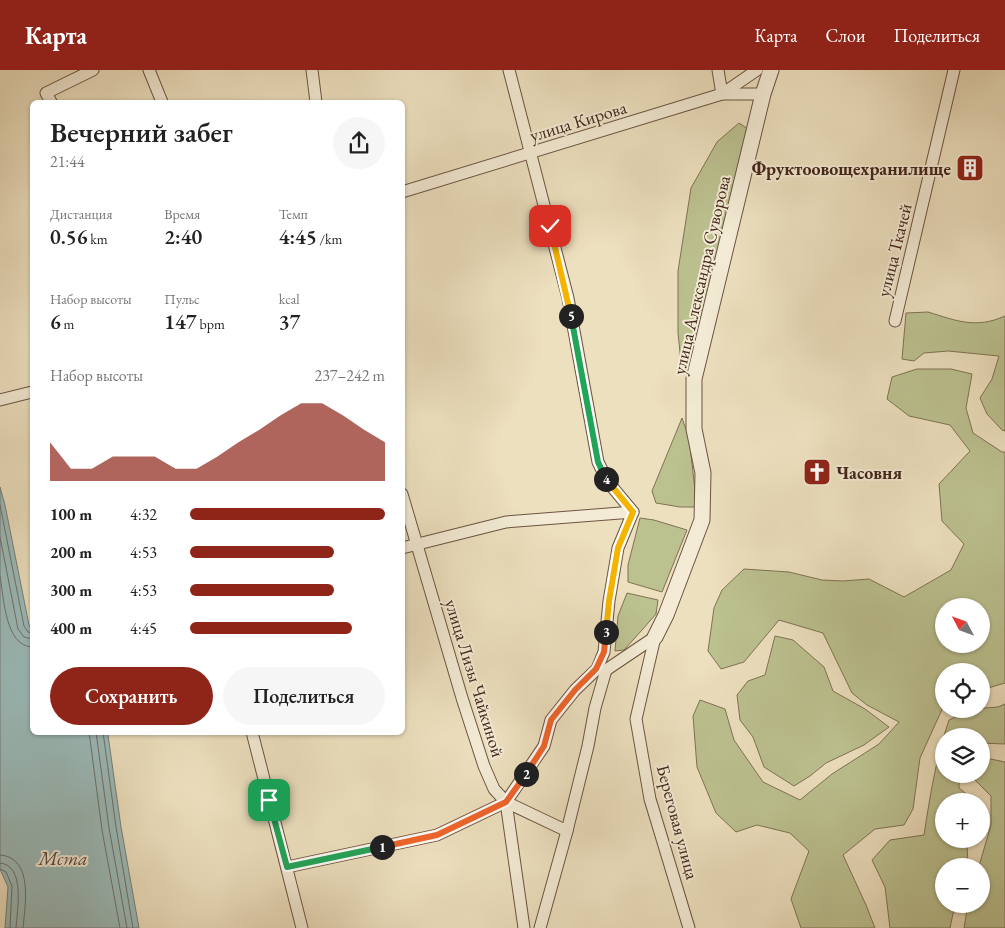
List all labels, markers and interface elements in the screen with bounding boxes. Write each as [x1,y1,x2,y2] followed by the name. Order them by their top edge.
[25,20,87,51] text: Карта
[755,24,798,47] text: Карта
[826,24,865,47] text: Слои
[893,24,980,47] text: Поделиться
[527,95,630,147] street label: улица Кирова
[50,114,233,150] text: Вечерний забег
[333,117,385,169] button: share
[50,151,85,172] text: 21:44
[955,153,985,183] building icon: Фруктоовощехранилище
[752,157,951,180] place label: Фруктоовощехранилище
[667,172,735,377] street label: улица Александра Суворова
[871,200,917,299] street label: улица Ткачей
[50,205,112,223] text: Дистанция
[164,205,200,223] text: Время
[279,205,308,223] text: Темп
[529,205,571,247] pin
[536,212,564,240] icon: check
[50,223,87,250] text: 0.56
[164,223,202,250] text: 2:40
[279,223,317,250] text: 4:45
[87,230,108,248] text: km
[317,230,343,248] text: /km
[50,290,131,308] text: Набор высоты
[164,290,200,308] text: Пульс
[279,290,300,308] text: kcal
[558,304,584,328] pin: 5
[568,307,575,325] text: 5
[50,308,61,335] text: 6
[164,308,197,335] text: 147
[279,308,300,335] text: 37
[61,315,74,333] text: m
[197,315,225,333] text: bpm
[50,365,143,386] text: Набор высоты
[314,365,385,386] text: 237–242 m
[802,457,832,487] church icon: Часовня
[836,461,902,484] place label: Часовня
[594,466,618,492] pin: 4
[603,470,610,488] text: 4
[50,504,92,525] text: 100 m
[130,504,157,525] text: 4:32
[50,542,92,563] text: 200 m
[130,542,157,563] text: 4:53
[50,580,92,601] text: 300 m
[130,580,157,601] text: 4:53
[440,596,510,760] street label: улица Лизы Чайкиной
[935,598,990,652] north arrow
[935,598,990,913] map controls
[50,618,92,639] text: 400 m
[130,618,157,639] text: 4:45
[594,620,618,644] pin: 3
[603,623,610,641] text: 3
[935,663,990,718] button: locate
[50,667,213,725] button: Сохранить
[223,667,385,725] button: Поделиться
[935,728,990,783] button: layers
[514,762,538,786] pin: 2
[652,762,705,883] street label: Береговая улица
[523,765,530,783] text: 2
[248,779,290,821] pin
[255,786,283,814] icon: arrive
[935,793,990,848] button: +
[370,834,394,860] pin: 1
[379,838,386,856] text: 1
[37,846,88,871] water label: Мста
[935,858,990,913] button: −

